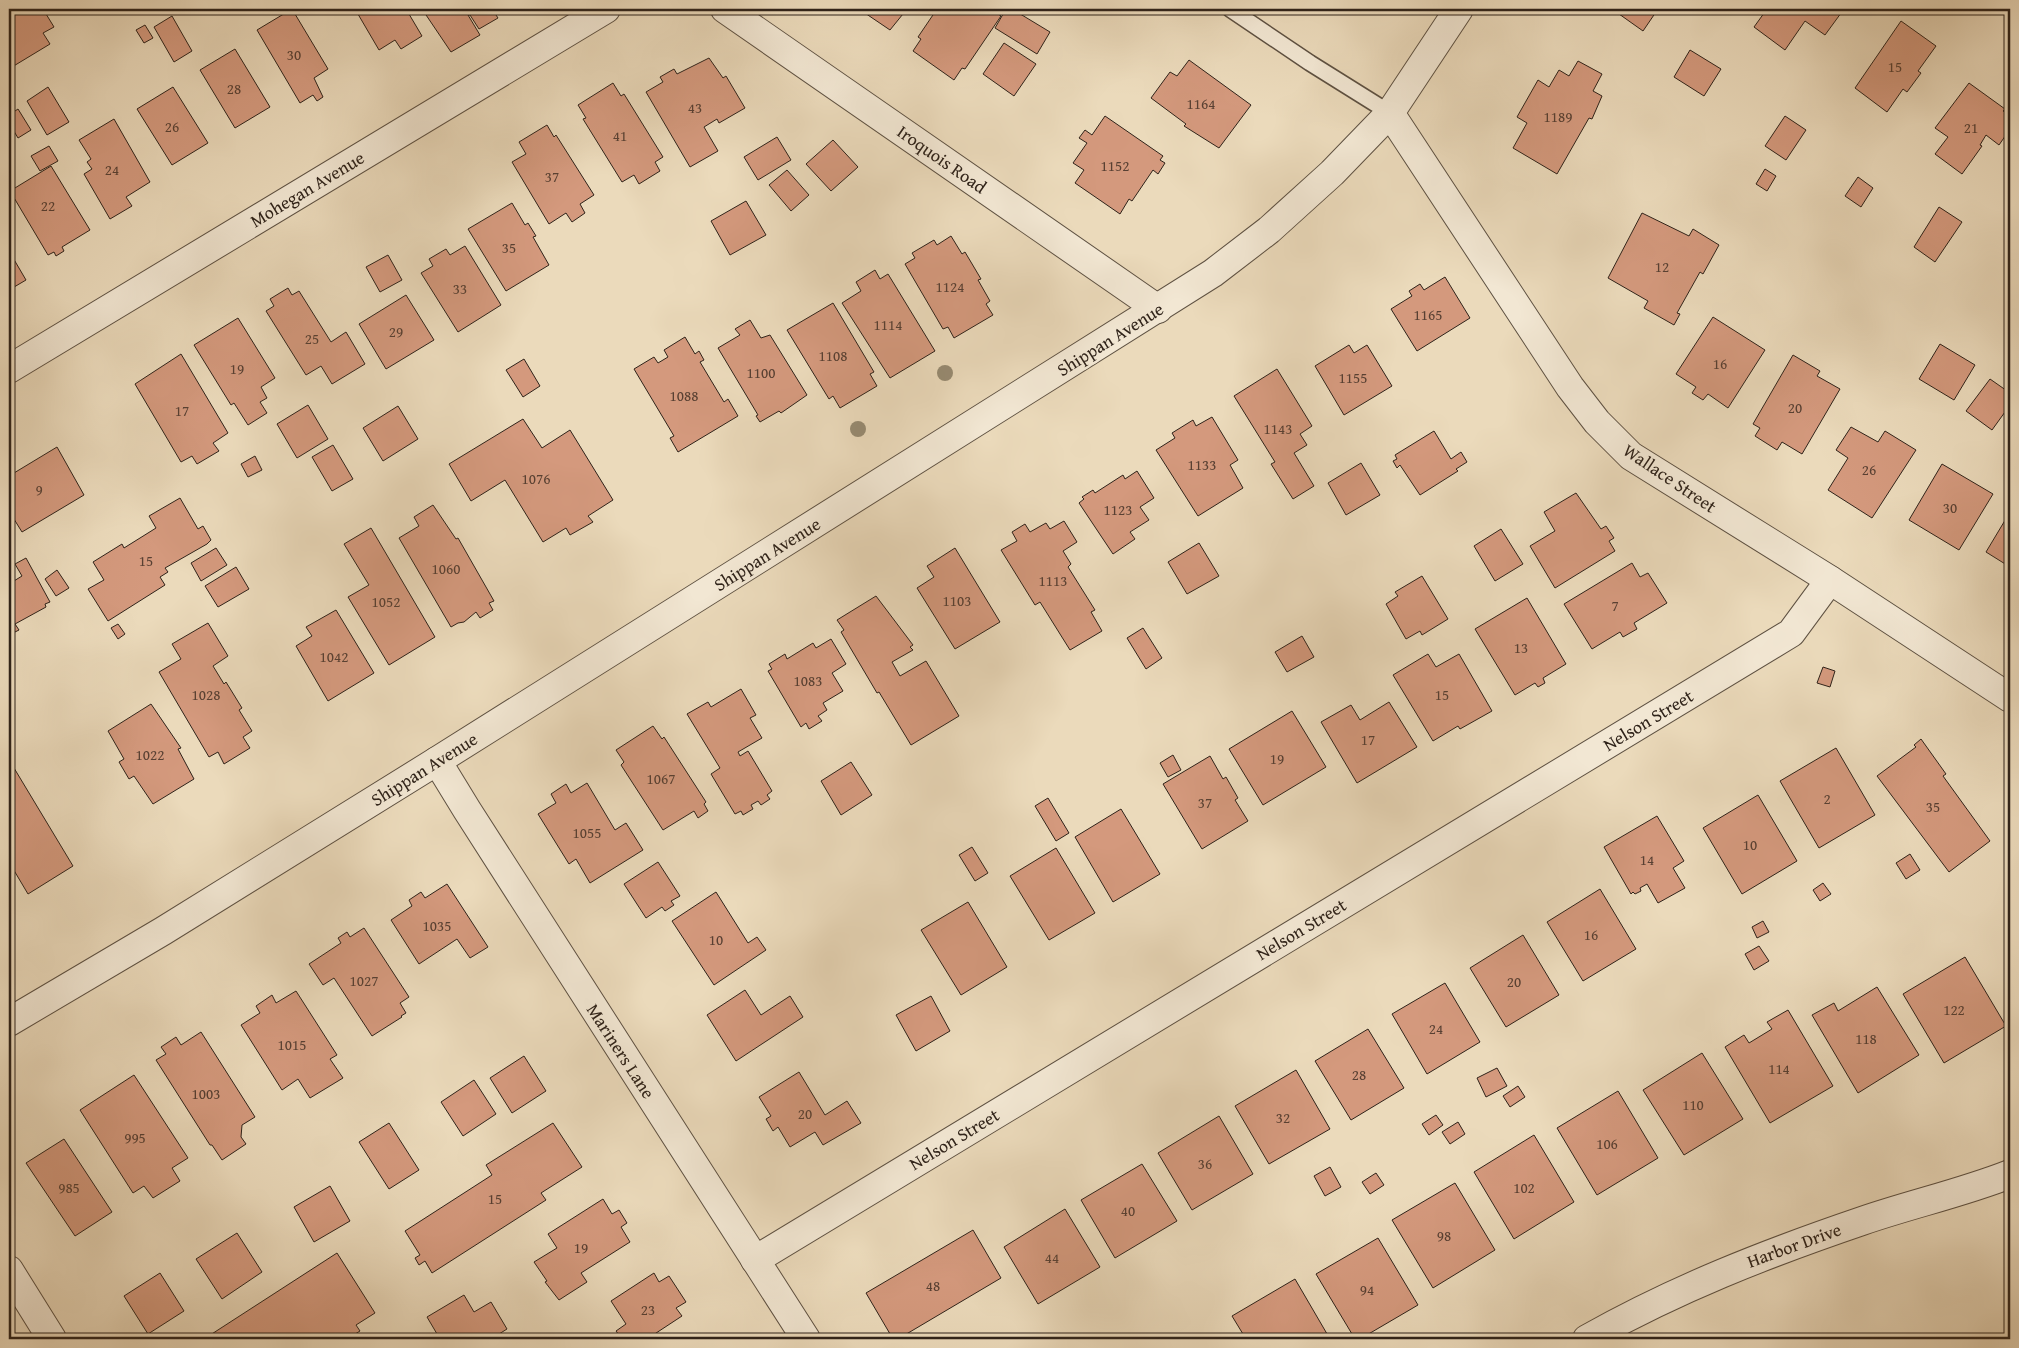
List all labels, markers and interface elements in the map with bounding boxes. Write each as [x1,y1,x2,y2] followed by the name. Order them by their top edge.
[287,44,301,65] house number: 30
[1888,56,1902,77] house number: 15
[227,78,241,99] house number: 28
[1187,93,1215,114] house number: 1164
[688,97,702,118] house number: 43
[1544,106,1572,127] house number: 1189
[165,116,179,137] house number: 26
[1964,117,1978,138] house number: 21
[892,118,993,200] street label: Iroquois Road
[613,125,627,146] house number: 41
[245,144,369,234] street label: Mohegan Avenue
[1101,155,1129,176] house number: 1152
[105,159,119,180] house number: 24
[545,166,559,187] house number: 37
[41,195,55,216] house number: 22
[502,237,516,258] house number: 35
[1655,256,1669,277] house number: 12
[936,276,964,297] house number: 1124
[453,278,467,299] house number: 33
[1051,295,1169,383] street label: Shippan Avenue
[1414,304,1442,325] house number: 1165
[874,314,902,335] house number: 1114
[389,321,403,342] house number: 29
[305,328,319,349] house number: 25
[819,345,847,366] house number: 1108
[1713,353,1727,374] house number: 16
[230,358,244,379] house number: 19
[747,362,775,383] house number: 1100
[1339,367,1367,388] house number: 1155
[670,385,698,406] house number: 1088
[1788,397,1802,418] house number: 20
[175,400,189,421] house number: 17
[1264,418,1292,439] house number: 1143
[1618,437,1723,520] street label: Wallace Street
[1188,454,1216,475] house number: 1133
[1862,459,1876,480] house number: 26
[522,468,550,489] house number: 1076
[35,479,43,500] house number: 9
[1943,497,1957,518] house number: 30
[1104,499,1132,520] house number: 1123
[708,510,826,598] street label: Shippan Avenue
[139,550,153,571] house number: 15
[432,558,460,579] house number: 1060
[1039,570,1067,591] house number: 1113
[943,590,971,611] house number: 1103
[372,591,400,612] house number: 1052
[1611,595,1619,616] house number: 7
[1514,637,1528,658] house number: 13
[320,646,348,667] house number: 1042
[794,670,822,691] house number: 1083
[1598,682,1699,758] street label: Nelson Street
[192,684,220,705] house number: 1028
[1435,684,1449,705] house number: 15
[365,725,483,813] street label: Shippan Avenue
[1361,729,1375,750] house number: 17
[136,744,164,765] house number: 1022
[1270,748,1284,769] house number: 19
[647,768,675,789] house number: 1067
[1823,788,1831,809] house number: 2
[1198,792,1212,813] house number: 37
[1926,796,1940,817] house number: 35
[573,822,601,843] house number: 1055
[1743,834,1757,855] house number: 10
[1640,849,1654,870] house number: 14
[1251,891,1352,967] street label: Nelson Street
[423,915,451,936] house number: 1035
[1584,924,1598,945] house number: 16
[709,929,723,950] house number: 10
[350,970,378,991] house number: 1027
[1507,971,1521,992] house number: 20
[580,998,662,1104] street label: Mariners Lane
[1943,999,1965,1020] house number: 122
[1429,1018,1443,1039] house number: 24
[1855,1028,1877,1049] house number: 118
[278,1034,306,1055] house number: 1015
[1768,1058,1790,1079] house number: 114
[1352,1064,1366,1085] house number: 28
[192,1083,220,1104] house number: 1003
[1682,1094,1704,1115] house number: 110
[904,1101,1005,1177] street label: Nelson Street
[798,1103,812,1124] house number: 20
[1276,1107,1290,1128] house number: 32
[124,1127,146,1148] house number: 995
[1596,1133,1618,1154] house number: 106
[1198,1153,1212,1174] house number: 36
[58,1177,80,1198] house number: 985
[1513,1177,1535,1198] house number: 102
[488,1188,502,1209] house number: 15
[1121,1200,1135,1221] house number: 40
[1743,1216,1845,1274] street label: Harbor Drive
[1437,1225,1451,1246] house number: 98
[574,1237,588,1258] house number: 19
[1045,1247,1059,1268] house number: 44
[926,1275,940,1296] house number: 48
[1360,1279,1374,1300] house number: 94
[641,1299,655,1320] house number: 23

